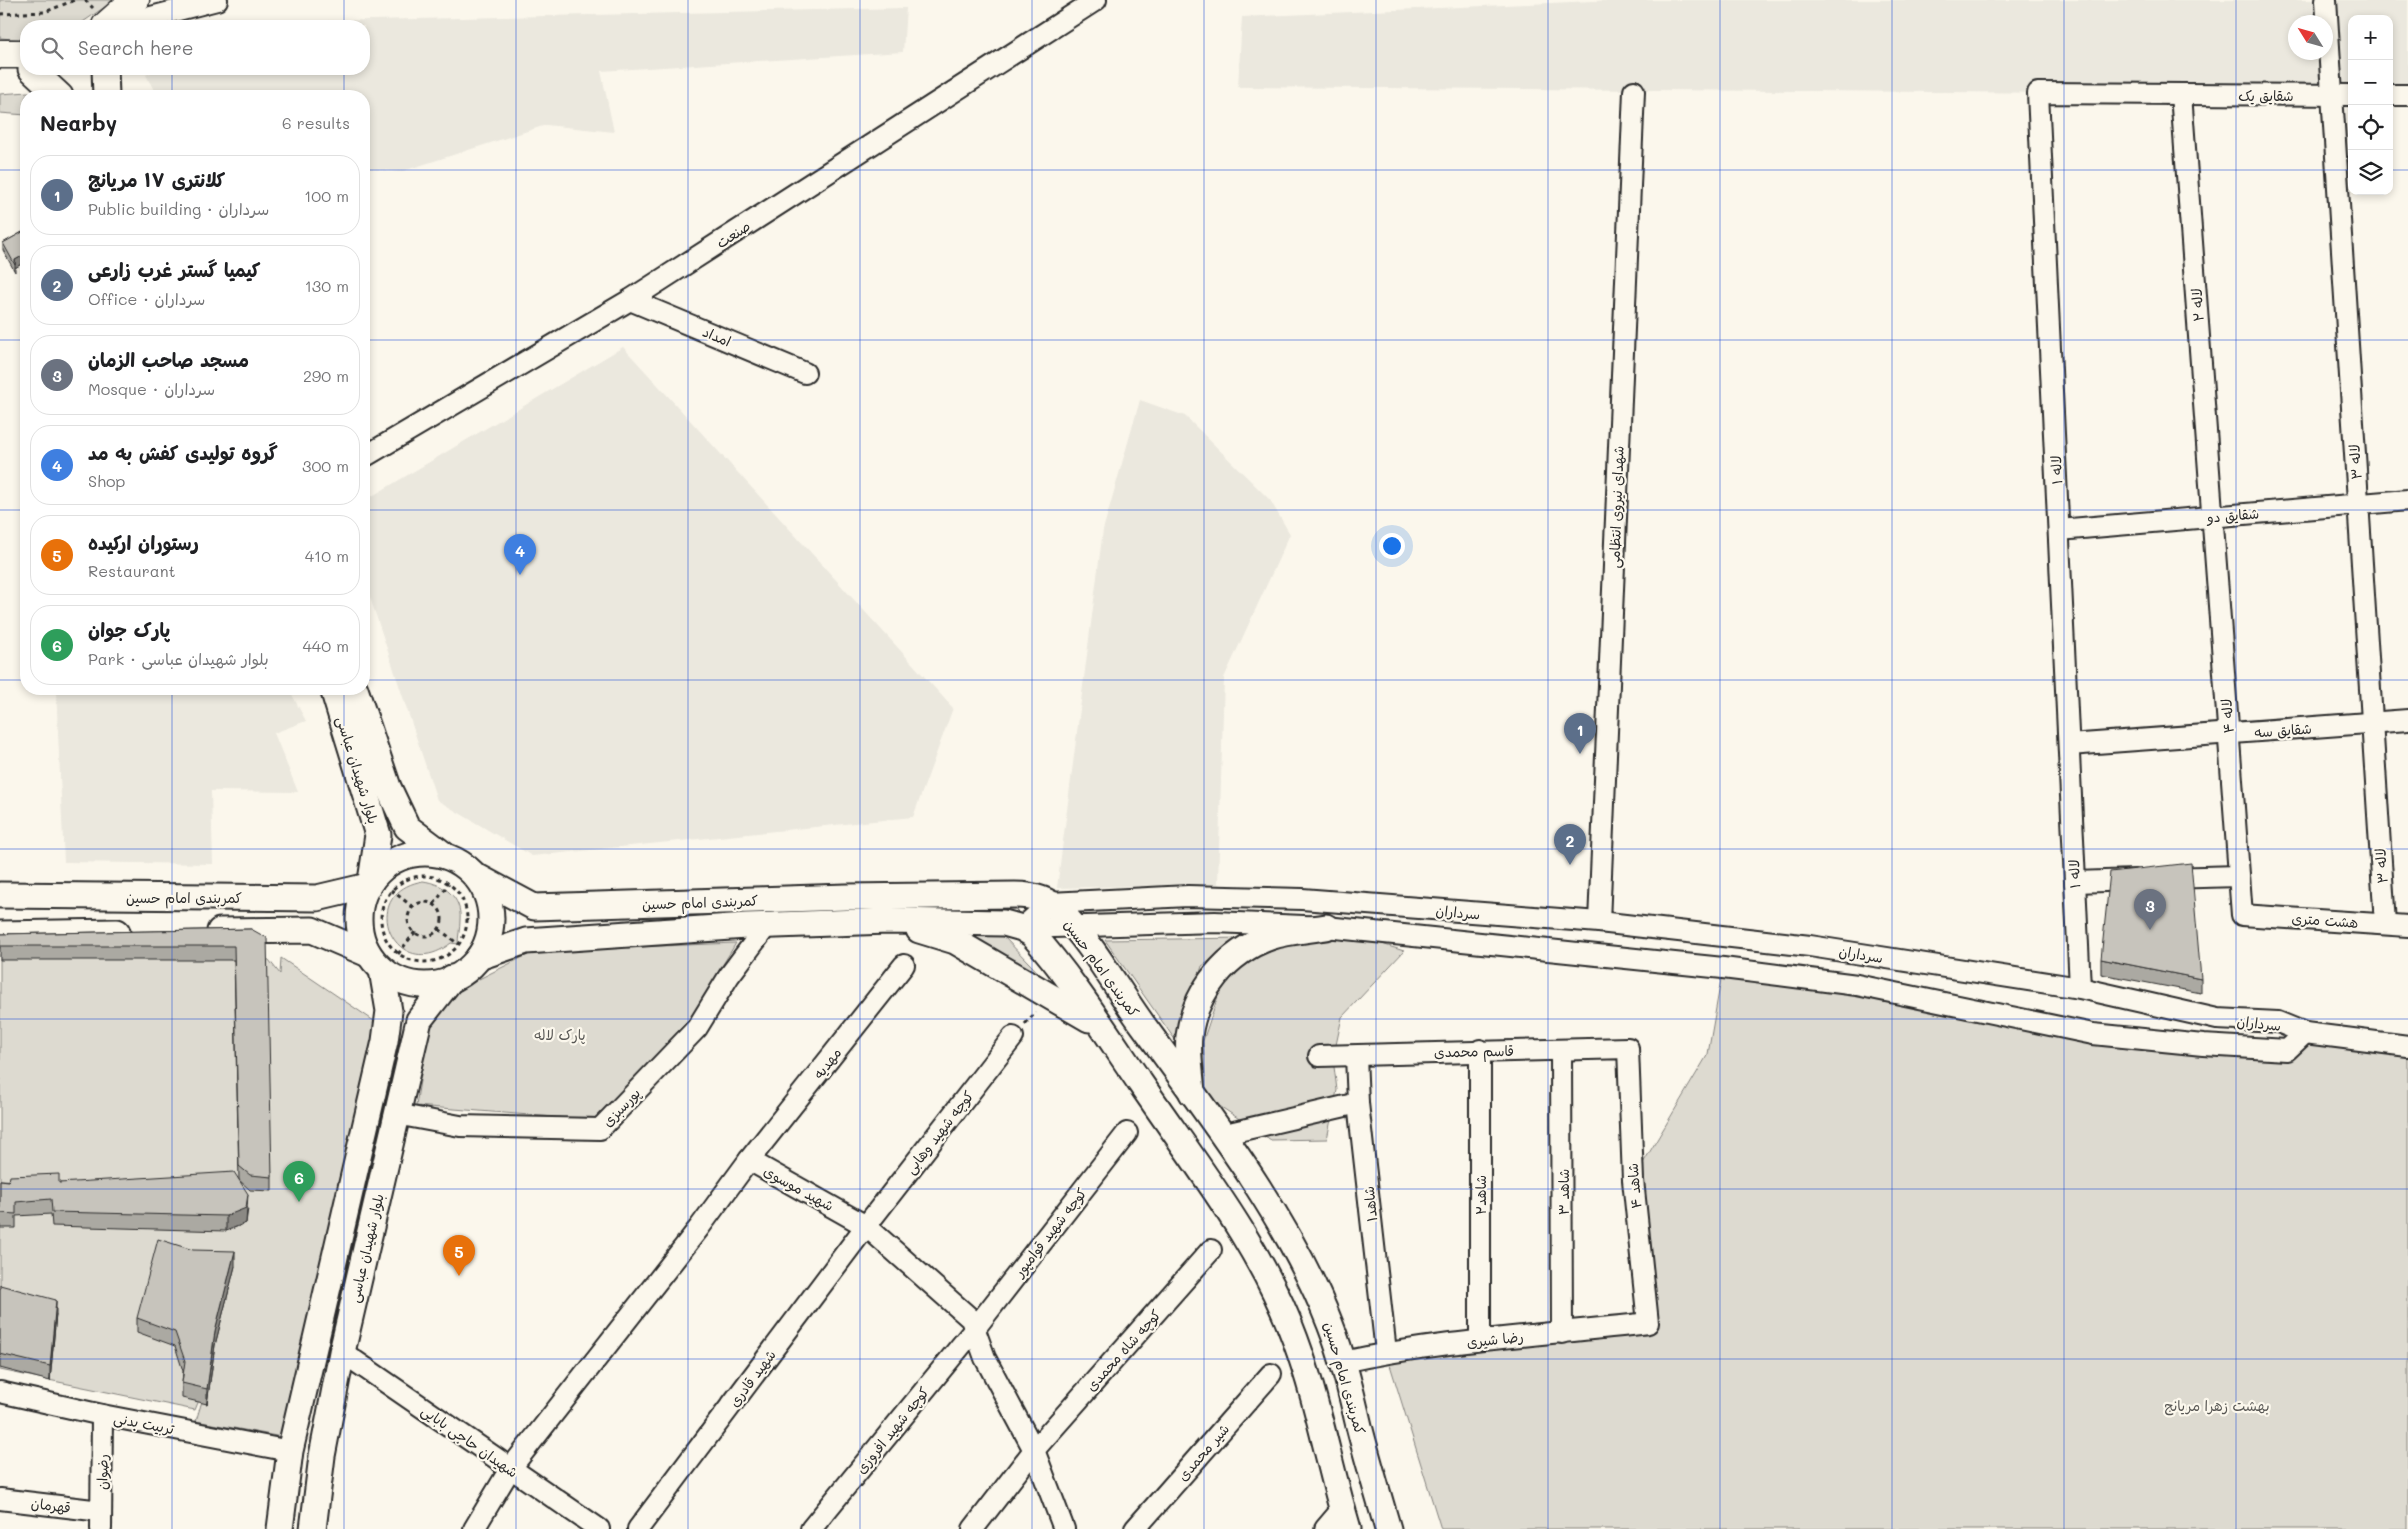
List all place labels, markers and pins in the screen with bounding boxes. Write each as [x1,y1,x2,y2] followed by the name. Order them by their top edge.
[504,534,536,575] pin: 4
[1564,713,1596,754] pin: 1
[1554,824,1586,865] pin: 2
[2134,889,2166,930] pin: 3
[283,1161,315,1202] pin: 6
[443,1235,475,1276] pin: 5

